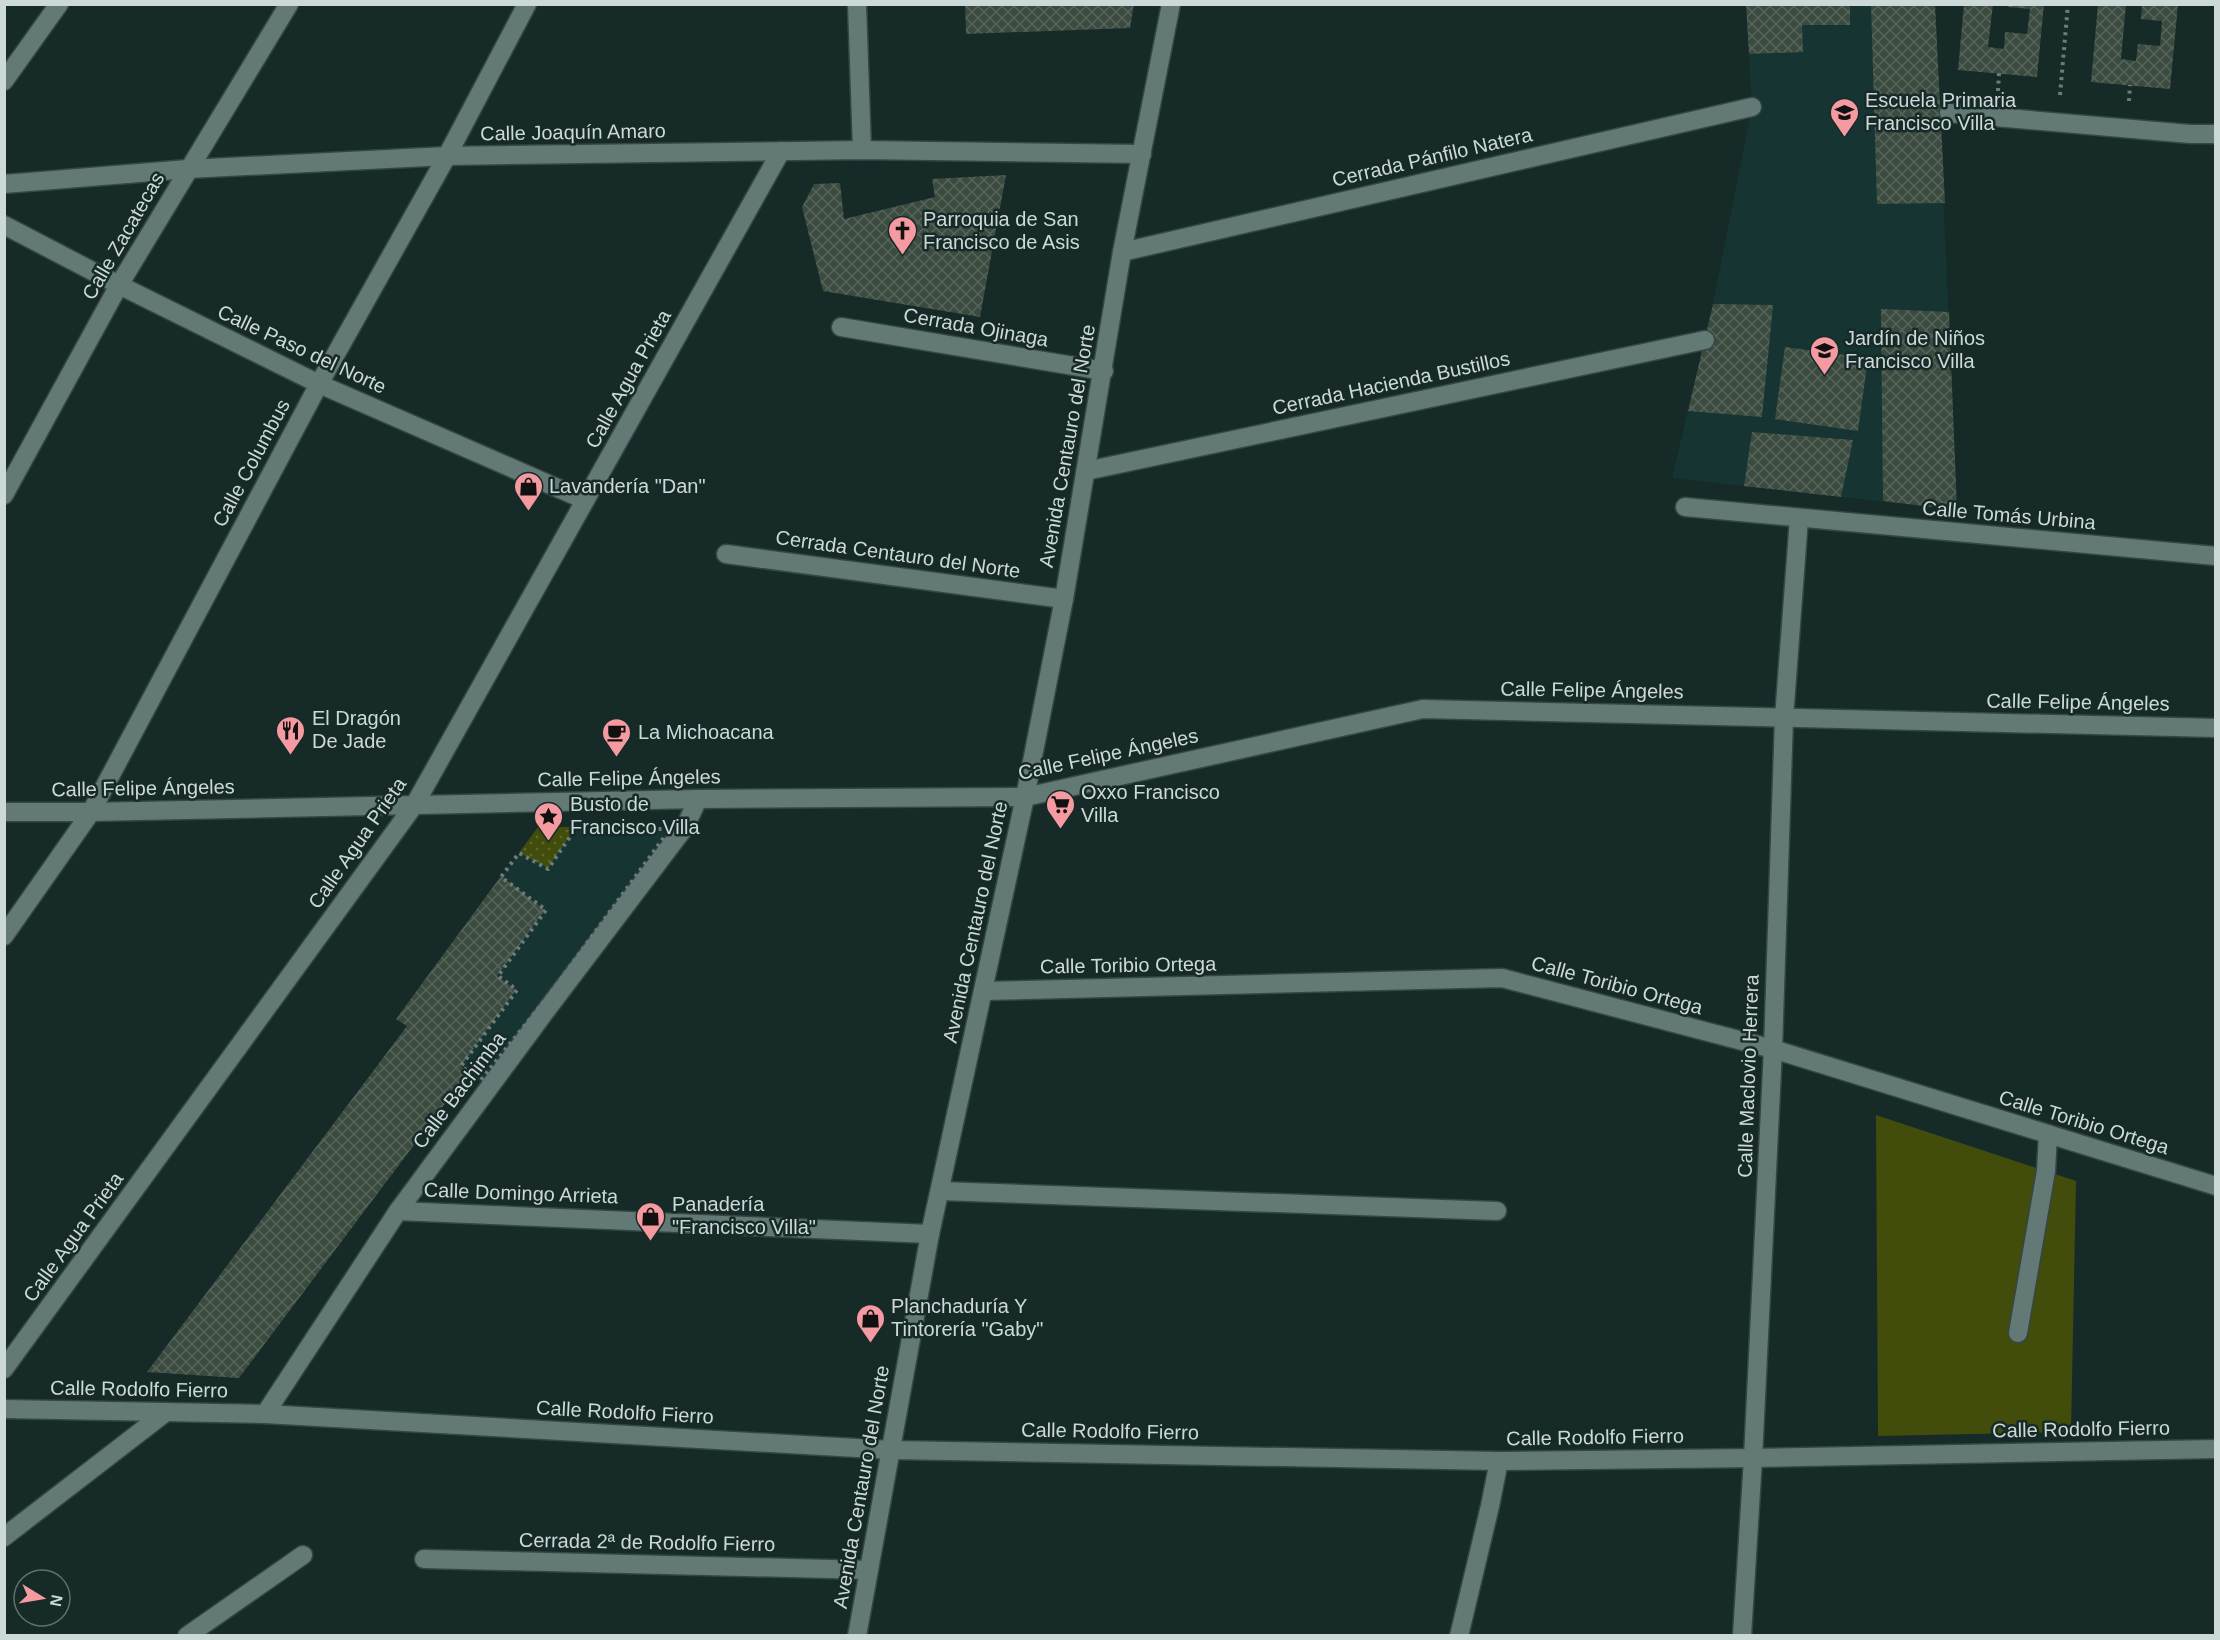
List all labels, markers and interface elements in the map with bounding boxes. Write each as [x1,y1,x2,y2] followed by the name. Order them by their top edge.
[1865,89,2017,134] place label: Escuela Primaria Francisco Villa
[1828,96,1860,138] school or university icon: Escuela Primaria Francisco Villa
[480,119,666,145] street label: Calle Joaquín Amaro
[1330,123,1535,191] street label: Cerrada Pánfilo Natera
[78,168,168,304] street label: Calle Zacatecas
[923,208,1080,253] place label: Parroquia de San Francisco de Asis
[886,214,918,256] church icon: Parroquia de San Francisco de Asis
[214,300,390,398] street label: Calle Paso del Norte
[902,303,1051,351] street label: Cerrada Ojinaga
[581,305,676,452] street label: Calle Agua Prieta
[1035,323,1099,569] street label: Avenida Centauro del Norte
[1845,327,1985,372] place label: Jardín de Niños Francisco Villa
[1808,334,1840,376] school or university icon: Jardín de Niños Francisco Villa
[1270,347,1512,419] street label: Cerrada Hacienda Bustillos
[208,396,294,530] street label: Calle Columbus
[512,470,544,512] shop icon: Lavandería "Dan"
[549,475,706,497] place label: Lavandería "Dan"
[1921,496,2098,534] street label: Calle Tomás Urbina
[774,526,1022,582] street label: Cerrada Centauro del Norte
[1500,677,1684,703] street label: Calle Felipe Ángeles
[1986,689,2170,715] street label: Calle Felipe Ángeles
[312,707,401,752] place label: El Dragón De Jade
[275,714,307,756] restaurant icon: El Dragón De Jade
[601,716,633,758] cafe icon: La Michoacana
[638,721,775,743] place label: La Michoacana
[1016,724,1200,784] street label: Calle Felipe Ángeles
[537,765,721,791] street label: Calle Felipe Ángeles
[304,773,411,913] street label: Calle Agua Prieta
[51,775,235,801] street label: Calle Felipe Ángeles
[1081,781,1220,826] place label: Oxxo Francisco Villa
[1044,788,1076,830] supermarket icon: Oxxo Francisco Villa
[570,793,701,838] place label: Busto de Francisco Villa
[939,799,1011,1045] street label: Avenida Centauro del Norte
[533,800,565,842] place icon: Busto de Francisco Villa
[1040,952,1217,978] street label: Calle Toribio Ortega
[1529,952,1706,1019] street label: Calle Toribio Ortega
[1733,973,1763,1178] street label: Calle Maclovio Herrera
[408,1027,510,1153] street label: Calle Bachimba
[1996,1086,2172,1159] street label: Calle Toribio Ortega
[19,1167,128,1306] street label: Calle Agua Prieta
[423,1179,619,1207] street label: Calle Domingo Arrieta
[672,1193,816,1238] place label: Panadería "Francisco Villa"
[635,1200,667,1242] shop icon: Panadería "Francisco Villa"
[891,1295,1043,1340] place label: Planchaduría Y Tintorería "Gaby"
[854,1302,886,1344] shop icon: Planchaduría Y Tintorería "Gaby"
[829,1364,893,1610] street label: Avenida Centauro del Norte
[50,1376,228,1402] street label: Calle Rodolfo Fierro
[536,1396,714,1428] street label: Calle Rodolfo Fierro
[1992,1416,2170,1442] street label: Calle Rodolfo Fierro
[1021,1418,1199,1444] street label: Calle Rodolfo Fierro
[1506,1424,1684,1450] street label: Calle Rodolfo Fierro
[519,1529,775,1555] street label: Cerrada 2ª de Rodolfo Fierro
[12,1568,72,1628] north arrow
[47,1593,66,1608] text: N

